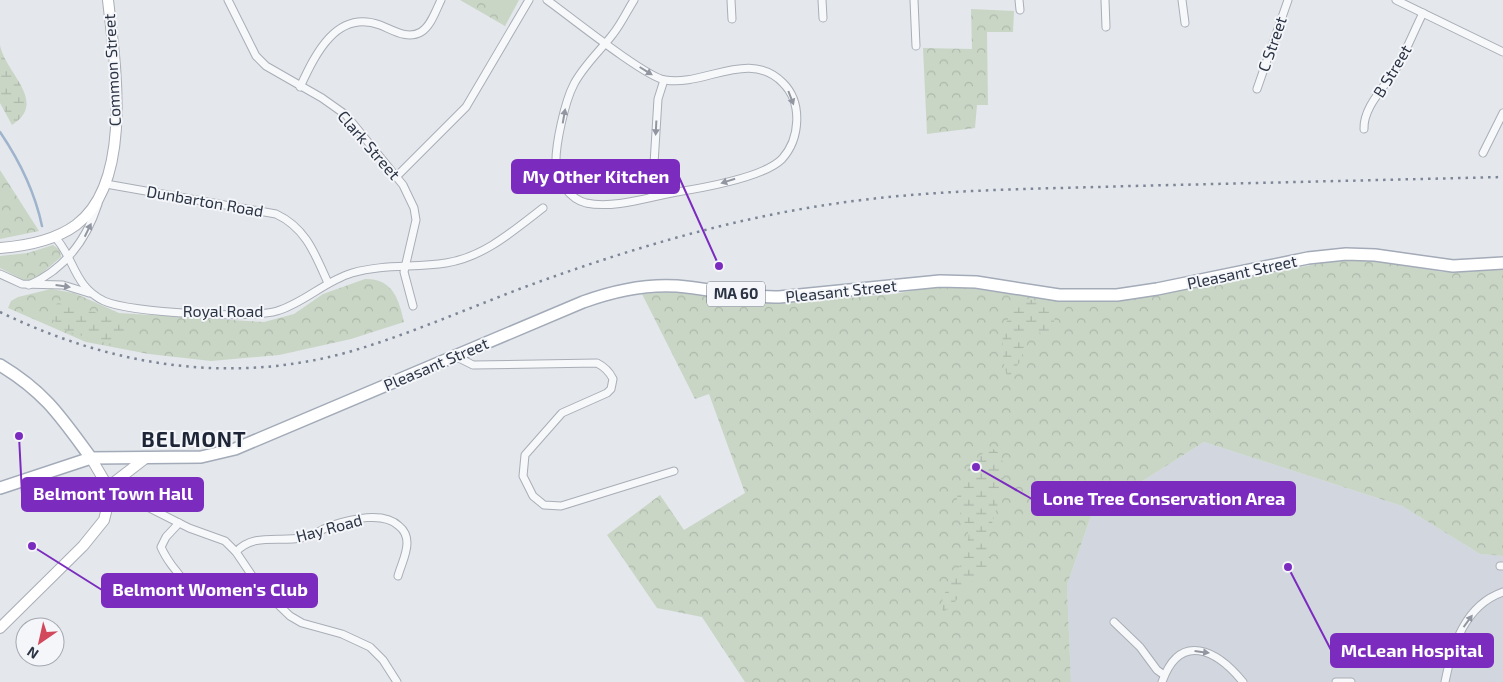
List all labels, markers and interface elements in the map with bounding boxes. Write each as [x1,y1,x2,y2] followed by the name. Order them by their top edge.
[99,13,124,127] street label: Common Street
[1253,14,1290,74] street label: C Street
[1369,41,1415,100] street label: B Street
[639,66,652,76] one-way arrow
[788,91,796,105] one-way arrow
[334,106,404,183] street label: Clark Street
[560,107,568,123] one-way arrow
[652,120,660,136] one-way arrow
[512,160,679,193] callout: My Other Kitchen
[523,165,669,187] text: My Other Kitchen
[720,178,735,186] one-way arrow
[145,181,265,220] street label: Dunbarton Road
[84,223,92,237] one-way arrow
[1185,251,1299,292] street label: Pleasant Street
[784,275,898,306] street label: Pleasant Street
[55,282,71,290] one-way arrow
[707,282,765,306] road number: MA 60
[183,301,263,320] street label: Royal Road
[381,333,491,394] street label: Pleasant Street
[141,426,247,451] district label: BELMONT
[22,478,203,511] callout: Belmont Town Hall
[33,482,193,504] text: Belmont Town Hall
[1032,482,1295,515] callout: Lone Tree Conservation Area
[1043,487,1285,509] text: Lone Tree Conservation Area
[294,510,364,545] street label: Hay Road
[102,574,317,607] callout: Belmont Women's Club
[112,578,308,600] text: Belmont Women's Club
[1463,614,1473,628] one-way arrow
[15,617,65,667] north arrow
[1331,634,1493,667] callout: McLean Hospital
[1341,639,1483,661] text: McLean Hospital
[24,643,41,663] text: N
[1195,648,1211,656] one-way arrow

